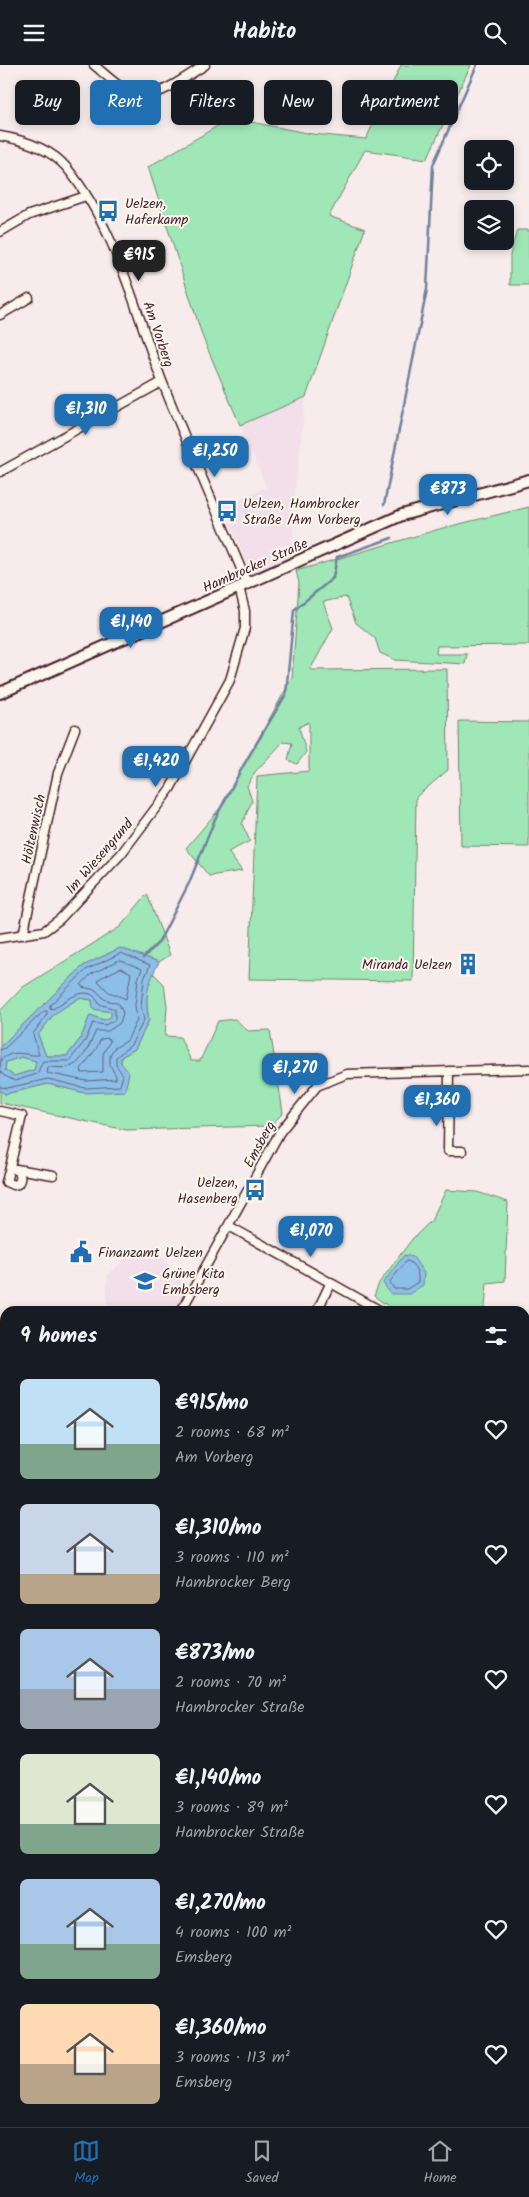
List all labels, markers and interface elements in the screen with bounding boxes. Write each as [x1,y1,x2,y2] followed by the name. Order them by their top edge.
[233,15,296,50] text: Habito
[20,19,48,47] icon: menu
[481,19,509,47] icon: search
[15,80,80,125] chip: Buy
[90,80,161,125] chip: Rent
[171,80,254,125] chip: Filters
[264,80,332,125] chip: New
[342,80,458,125] chip: Apartment
[464,140,514,250] map controls
[464,140,514,190] button: locate
[125,193,188,231] place label: Uelzen, Haferkamp
[95,198,121,224] bus stop icon: Uelzen, Haferkamp
[464,200,514,250] button: layers
[109,239,169,282] pin: €915
[123,243,155,268] text: €915
[136,298,180,370] street label: Am Vorberg
[45,393,127,436] pin: €1,310
[66,397,106,422] text: €1,310
[174,435,256,478] pin: €1,250
[193,439,237,464] text: €1,250
[418,473,478,516] pin: €873
[430,477,466,502] text: €873
[243,493,361,531] place label: Uelzen, Hambrocker Straße /Am Vorberg
[214,498,240,524] bus stop icon: Uelzen, Hambrocker Straße /Am Vorberg
[199,533,312,599] street label: Hambrocker Straße
[90,607,172,649] pin: €1,140
[111,610,151,635] text: €1,140
[115,745,197,788] pin: €1,420
[133,749,179,774] text: €1,420
[16,792,52,866] street label: Höltenwisch
[61,813,140,899] street label: Im Wiesengrund
[455,951,481,977] building icon: Miranda Uelzen
[362,954,452,976] place label: Miranda Uelzen
[254,1053,336,1095] pin: €1,270
[273,1056,317,1081] text: €1,270
[396,1085,478,1127] pin: €1,360
[415,1088,459,1113] text: €1,360
[238,1117,282,1172] street label: Emsberg
[177,1172,238,1210] place label: Uelzen, Hasenberg
[242,1177,268,1203] bus stop icon: Uelzen, Hasenberg
[270,1215,352,1258] pin: €1,070
[289,1219,333,1244] text: €1,070
[68,1239,94,1265] public building icon: Finanzamt Uelzen
[98,1242,203,1264] place label: Finanzamt Uelzen
[162,1263,225,1301] place label: Grüne Kita Embsberg
[132,1268,158,1294] school or university icon: Grüne Kita Embsberg
[20,1320,97,1353] text: 9 homes
[482,1322,510,1350] icon: filters
[175,1387,249,1420] text: €915/mo
[60,1399,120,1459] icon: home
[482,1415,510,1443] icon: heart
[175,1420,289,1445] text: 2 rooms · 68 m²
[175,1445,253,1470] text: Am Vorberg
[175,1512,261,1545] text: €1,310/mo
[60,1524,120,1584] icon: home
[482,1540,510,1568] icon: heart
[175,1545,289,1570] text: 3 rooms · 110 m²
[175,1570,291,1595] text: Hambrocker Berg
[175,1637,255,1670] text: €873/mo
[60,1649,120,1709] icon: home
[482,1665,510,1693] icon: heart
[175,1670,286,1695] text: 2 rooms · 70 m²
[175,1695,305,1720] text: Hambrocker Straße
[175,1762,261,1795] text: €1,140/mo
[60,1774,120,1834] icon: home
[482,1790,510,1818] icon: heart
[175,1795,288,1820] text: 3 rooms · 89 m²
[175,1820,305,1845] text: Hambrocker Straße
[175,1887,266,1920] text: €1,270/mo
[60,1899,120,1959] icon: home
[482,1915,510,1943] icon: heart
[175,1920,291,1945] text: 4 rooms · 100 m²
[175,1945,232,1970] text: Emsberg
[175,2012,267,2045] text: €1,360/mo
[60,2024,120,2084] icon: home
[482,2040,510,2068] icon: heart
[175,2045,290,2070] text: 3 rooms · 113 m²
[175,2070,232,2095] text: Emsberg
[72,2137,100,2189] tab: Map
[245,2137,279,2189] tab: Saved
[423,2137,457,2189] tab: Home

